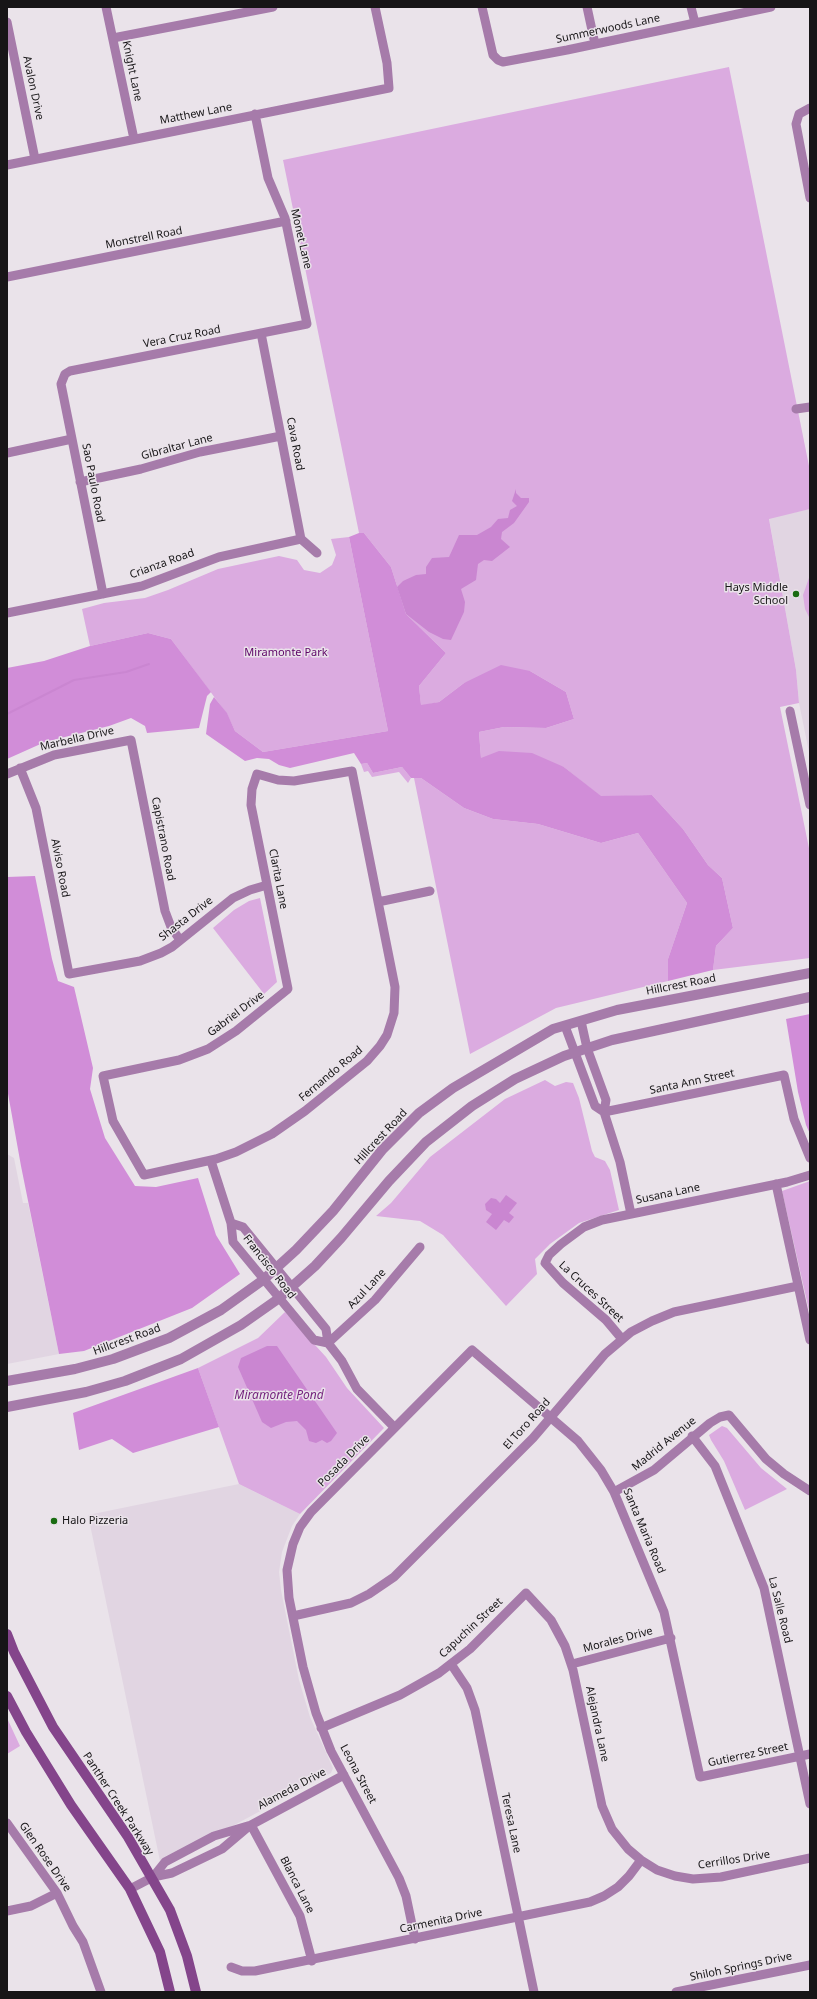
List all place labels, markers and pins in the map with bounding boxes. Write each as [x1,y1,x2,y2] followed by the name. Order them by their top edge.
[725,581,788,607] place label: Hays Middle School
[791,589,801,599] marker: Hays Middle School
[62,1514,128,1528] place label: Halo Pizzeria
[49,1516,59,1526] marker: Halo Pizzeria

